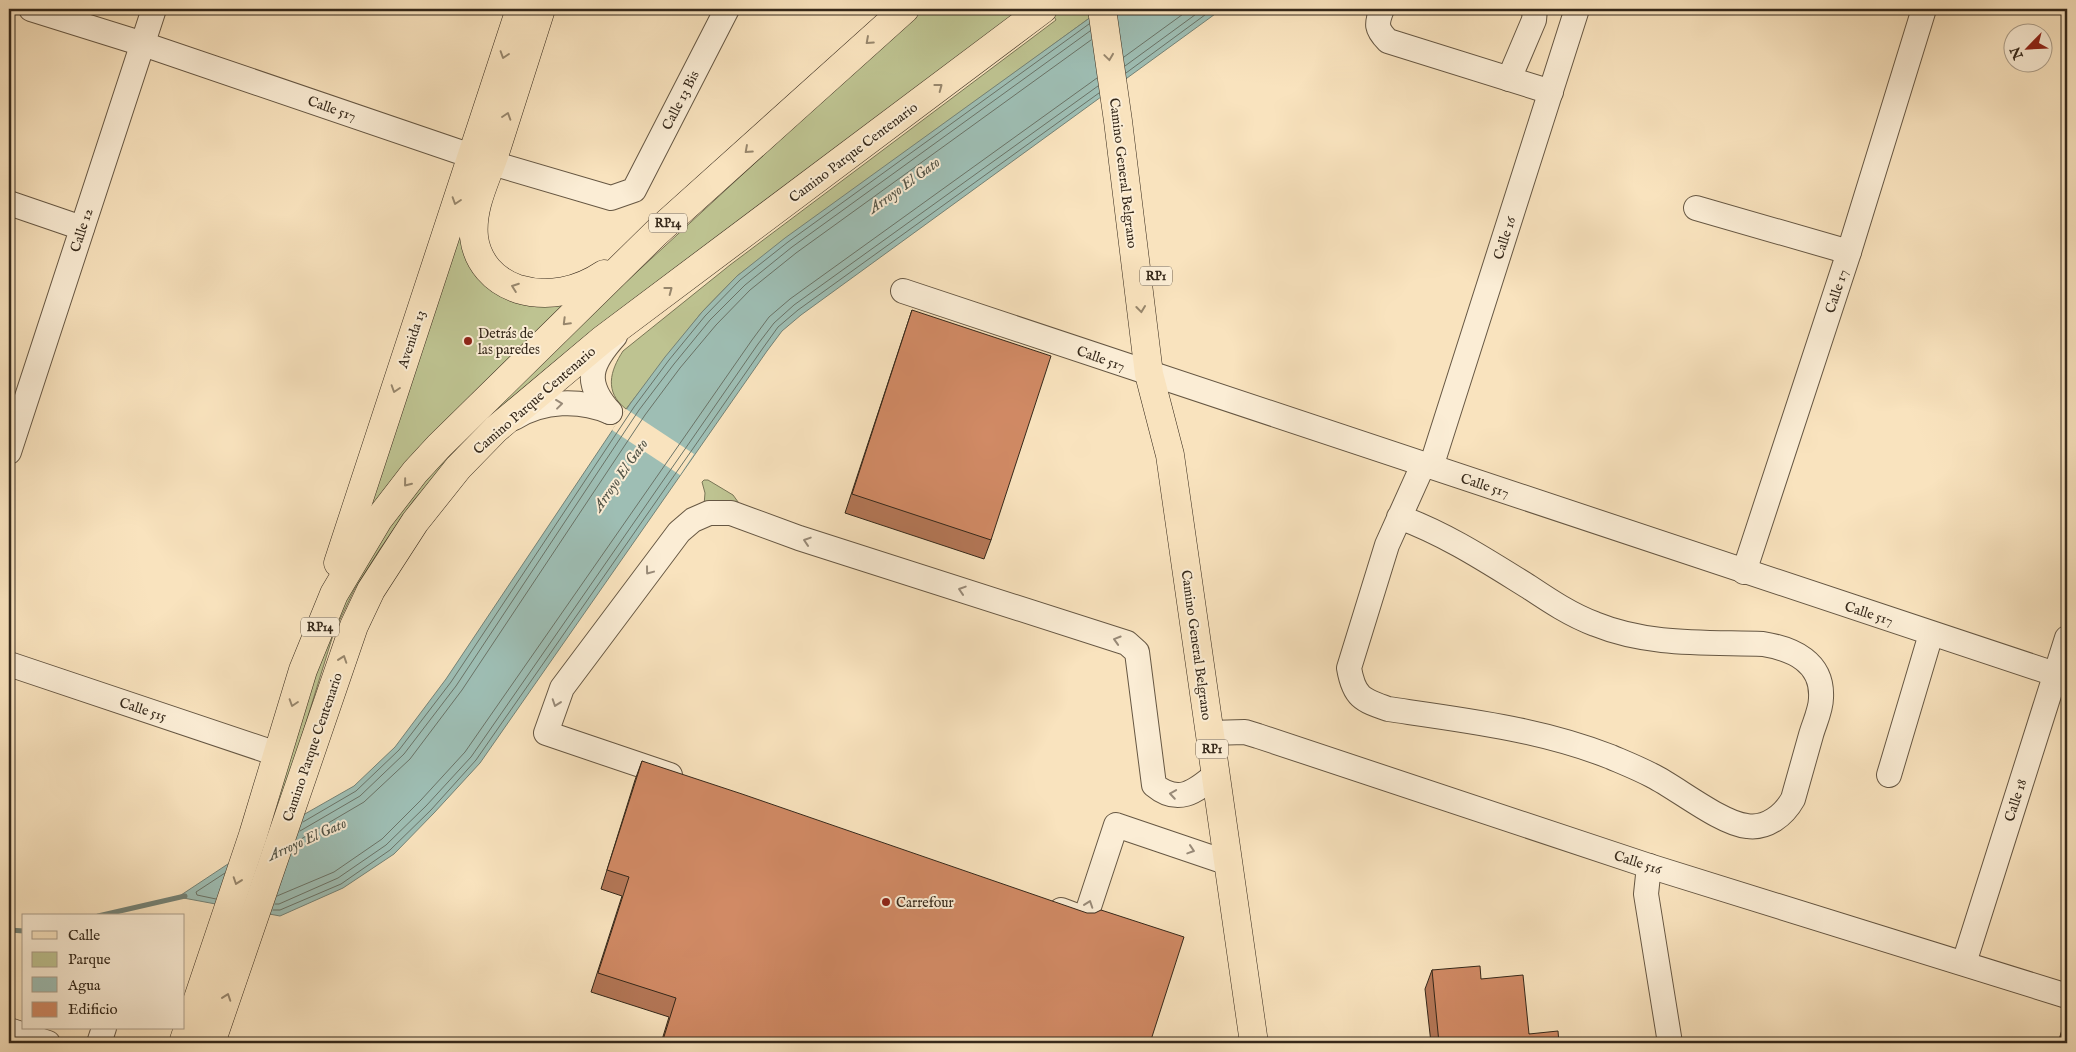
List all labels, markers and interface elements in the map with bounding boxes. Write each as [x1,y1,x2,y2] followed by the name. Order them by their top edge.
[2004,22,2054,72] north arrow
[865,36,874,45] one-way arrow
[2006,44,2028,63] text: N
[500,50,510,59] one-way arrow
[1103,53,1114,61] one-way arrow
[658,68,704,133] street label: Calle 13 Bis
[933,84,943,93] one-way arrow
[305,92,358,126] street label: Calle 517
[1105,97,1141,250] street label: Camino General Belgrano
[786,98,922,207] street label: Camino Parque Centenario
[501,113,511,121] one-way arrow
[744,144,753,153] one-way arrow
[863,153,944,219] water label: Arroyo El Gato
[452,197,462,205] one-way arrow
[66,206,98,254] street label: Calle 12
[1490,213,1521,262] street label: Calle 16
[649,214,687,232] road number: RP14
[1140,266,1172,286] road number: RP1
[1821,267,1852,315] street label: Calle 17
[511,283,519,293] one-way arrow
[663,287,673,296] one-way arrow
[1135,305,1146,313] one-way arrow
[394,308,430,372] street label: Avenida 13
[563,316,572,325] one-way arrow
[478,325,540,359] place label: Detrás de las paredes
[462,335,474,347] marker: Detrás de las paredes
[470,342,600,459] street label: Camino Parque Centenario
[1074,342,1127,376] street label: Calle 517
[391,384,401,393] one-way arrow
[555,399,563,410] one-way arrow
[587,435,652,517] water label: Arroyo El Gato
[1458,470,1511,502] street label: Calle 517
[403,477,412,486] one-way arrow
[803,536,812,546] one-way arrow
[646,565,655,575] one-way arrow
[1177,569,1216,722] street label: Camino General Belgrano
[958,586,967,596] one-way arrow
[1842,598,1895,630] street label: Calle 517
[301,618,339,636] road number: RP14
[1113,635,1121,645] one-way arrow
[337,655,347,663] one-way arrow
[279,670,347,824] street label: Camino Parque Centenario
[117,694,169,726] street label: Calle 515
[289,698,299,707] one-way arrow
[552,699,562,707] one-way arrow
[1196,740,1228,759] road number: RP1
[2001,777,2031,824] street label: Calle 18
[1169,789,1178,799] one-way arrow
[263,814,350,866] water label: Arroyo El Gato
[1186,845,1195,855] one-way arrow
[1611,847,1665,879] street label: Calle 516
[233,876,243,885] one-way arrow
[896,894,954,912] place label: Carrefour
[880,896,892,908] marker: Carrefour
[1084,901,1094,909] one-way arrow
[22,914,185,1030] legend
[68,926,100,945] text: Calle
[68,950,111,969] text: Parque
[67,976,101,995] text: Agua
[221,993,231,1002] one-way arrow
[68,1000,118,1019] text: Edificio

